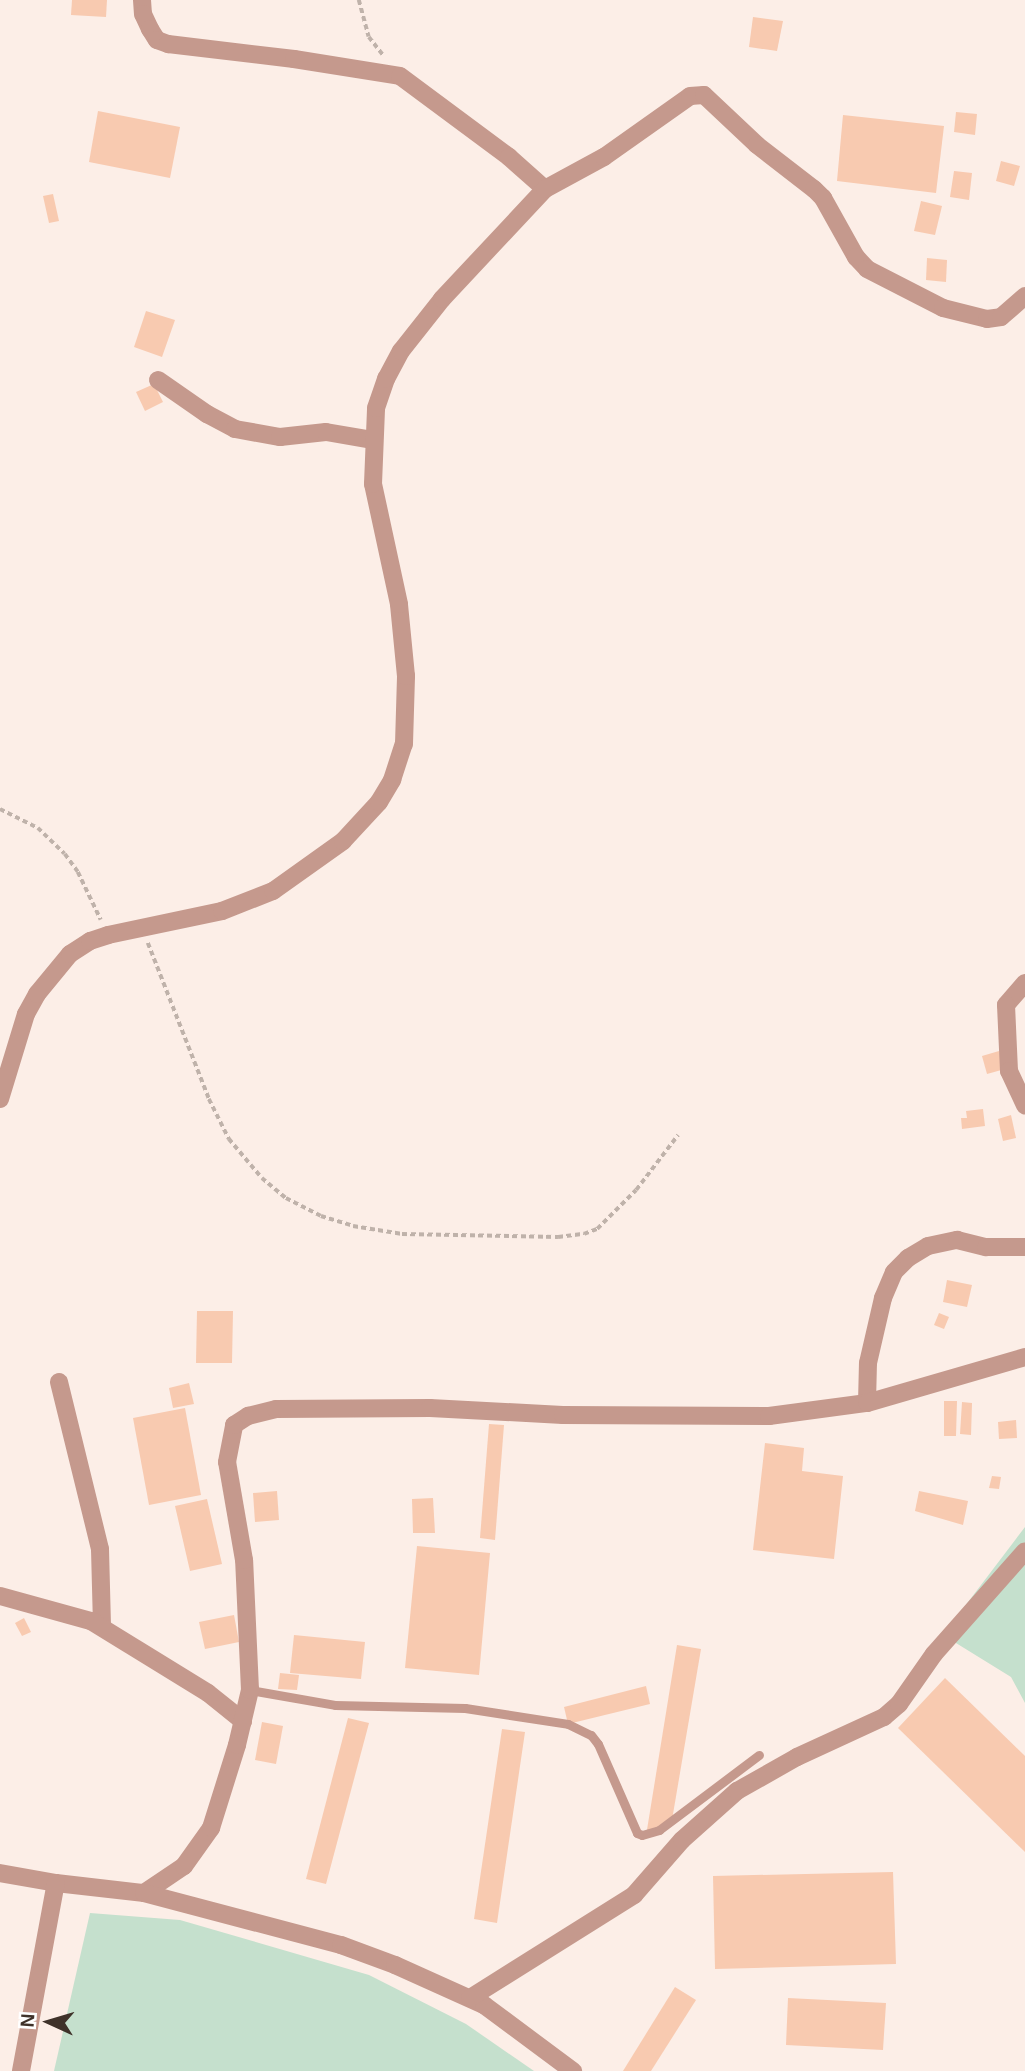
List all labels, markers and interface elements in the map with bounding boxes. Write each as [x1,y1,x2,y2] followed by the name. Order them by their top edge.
[14,1987,84,2057] north arrow
[17,2013,39,2028] text: N

